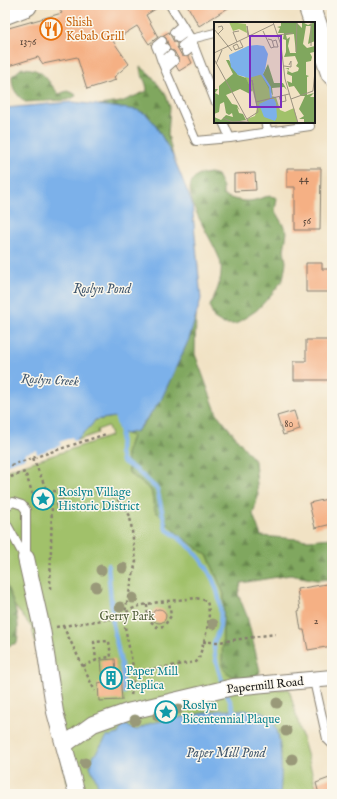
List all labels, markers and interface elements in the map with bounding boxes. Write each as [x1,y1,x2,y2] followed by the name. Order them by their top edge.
[66,15,125,44] place label: Shish Kebab Grill
[38,16,64,42] restaurant icon: Shish Kebab Grill
[214,22,315,123] inset map
[20,36,37,49] house number: 1376
[299,173,309,186] house number: 44
[303,215,312,228] house number: 56
[73,281,132,298] water label: Roslyn Pond
[21,370,80,391] water label: Roslyn Creek
[285,418,293,431] house number: 80
[58,485,140,514] place label: Roslyn Village Historic District
[30,486,56,512] place icon: Roslyn Village Historic District
[99,609,155,624] park label: Gerry Park
[314,615,319,628] house number: 2
[126,664,179,694] place label: Paper Mill Replica
[98,665,124,691] building icon: Paper Mill Replica
[226,674,305,698] street label: Papermill Road
[182,698,280,728] place label: Roslyn Bicentennial Plaque
[153,699,179,725] place icon: Roslyn Bicentennial Plaque
[186,745,267,762] water label: Paper Mill Pond

